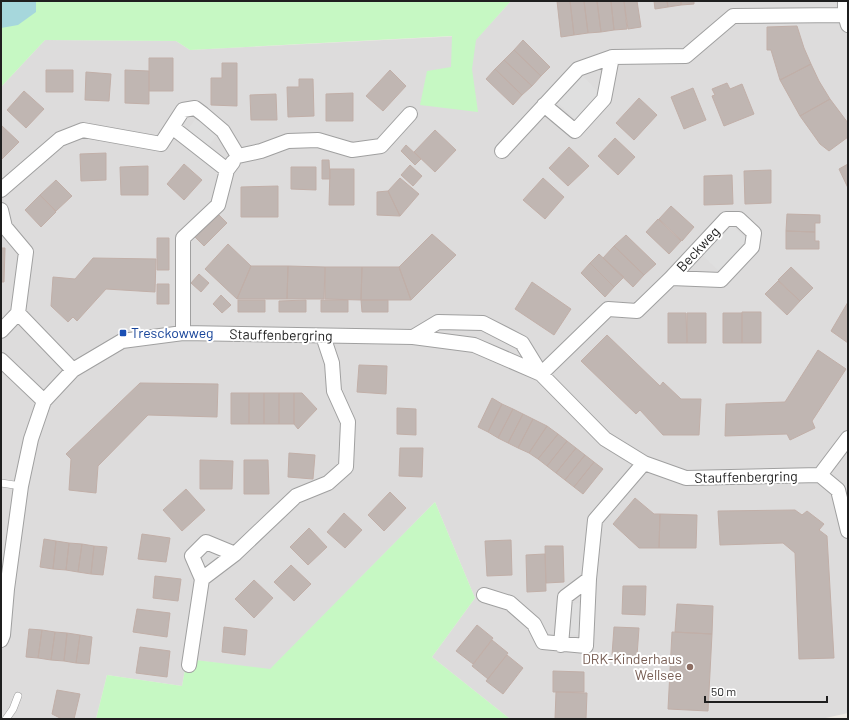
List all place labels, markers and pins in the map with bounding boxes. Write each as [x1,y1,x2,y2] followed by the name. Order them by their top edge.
[131,324,214,341] place label: Tresckowweg
[118,328,128,338] marker: Tresckowweg
[582,650,682,683] place label: DRK-Kinderhaus Wellsee
[685,662,695,672] marker: DRK-Kinderhaus Wellsee

